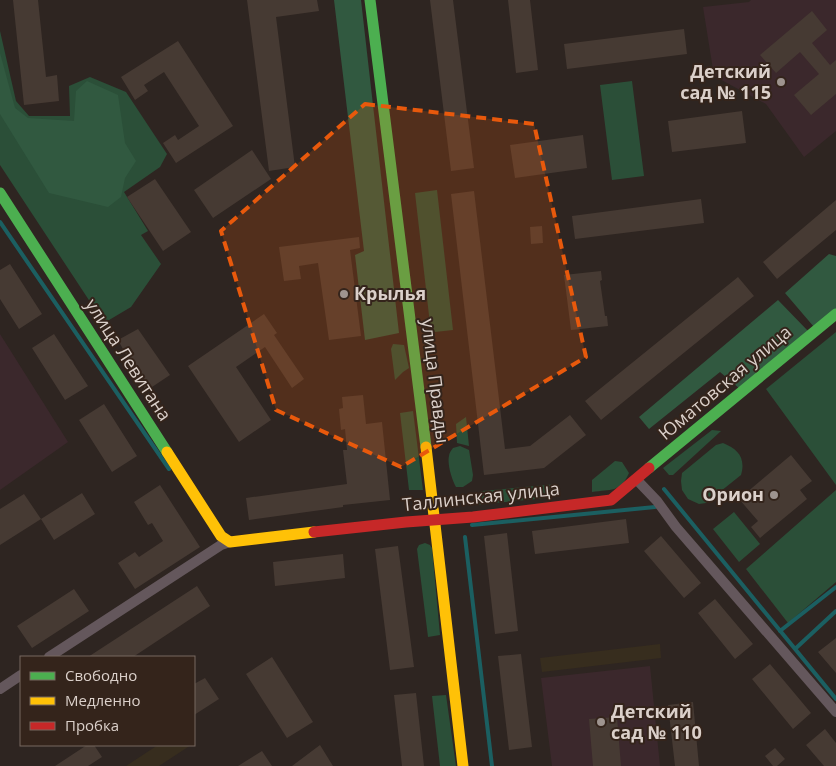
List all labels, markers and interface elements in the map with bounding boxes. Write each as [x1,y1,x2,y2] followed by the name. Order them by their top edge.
[680,59,771,104] place label: Детский сад № 115
[775,76,787,88] marker: Детский сад № 115
[354,281,426,305] place label: Крылья
[338,288,350,300] marker: Крылья
[80,294,177,425] street label: улица Левитана
[416,317,456,445] street label: улица Правды
[653,320,796,445] street label: Юматовская улица
[401,476,561,516] street label: Таллинская улица
[702,482,764,506] place label: Орион
[768,489,780,501] marker: Орион
[20,656,195,746] legend
[65,665,137,685] text: Свободно
[65,690,141,710] text: Медленно
[611,699,702,744] place label: Детский сад № 110
[65,715,119,735] text: Пробка
[595,716,607,728] marker: Детский сад № 110

